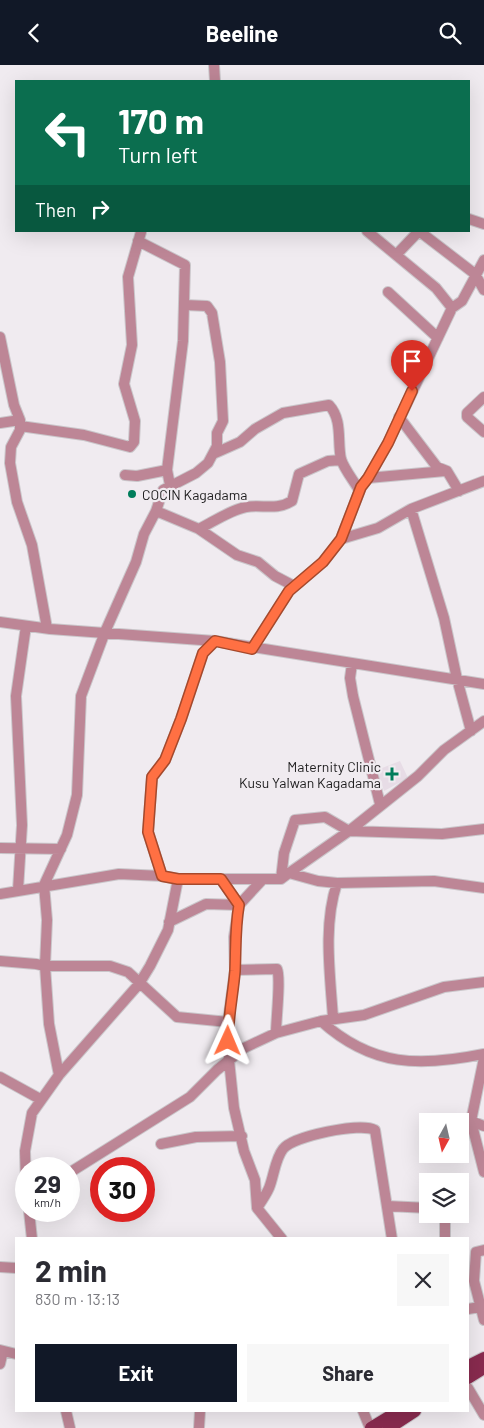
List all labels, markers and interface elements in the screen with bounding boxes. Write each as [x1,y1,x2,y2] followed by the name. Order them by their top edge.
[20,19,48,47] icon: back
[436,19,464,47] icon: search
[206,20,278,46] text: Beeline
[118,99,204,141] text: 170 m
[35,100,100,165] icon: left
[118,141,198,167] text: Turn left
[86,195,114,223] icon: right
[35,198,76,221] text: Then
[391,340,433,391] pin
[398,347,426,375] icon: arrive
[142,486,247,503] place label: COCIN Kagadama
[126,488,138,500] marker: COCIN Kagadama
[239,758,381,791] place label: Maternity Clinic Kusu Yalwan Kagadama
[385,767,399,781] marker: Maternity Clinic Kusu Yalwan Kagadama
[201,1014,253,1066] position arrow
[419,1113,469,1163] north arrow
[419,1113,469,1223] map controls
[90,1157,155,1222] speed limit sign: 30
[34,1168,61,1198] text: 29
[419,1173,469,1223] button: layers
[34,1195,61,1209] text: km/h
[35,1252,107,1288] text: 2 min
[397,1254,449,1306] button: close
[35,1289,120,1308] text: 830 m · 13:13
[35,1344,237,1402] button: Exit
[247,1344,449,1402] button: Share

